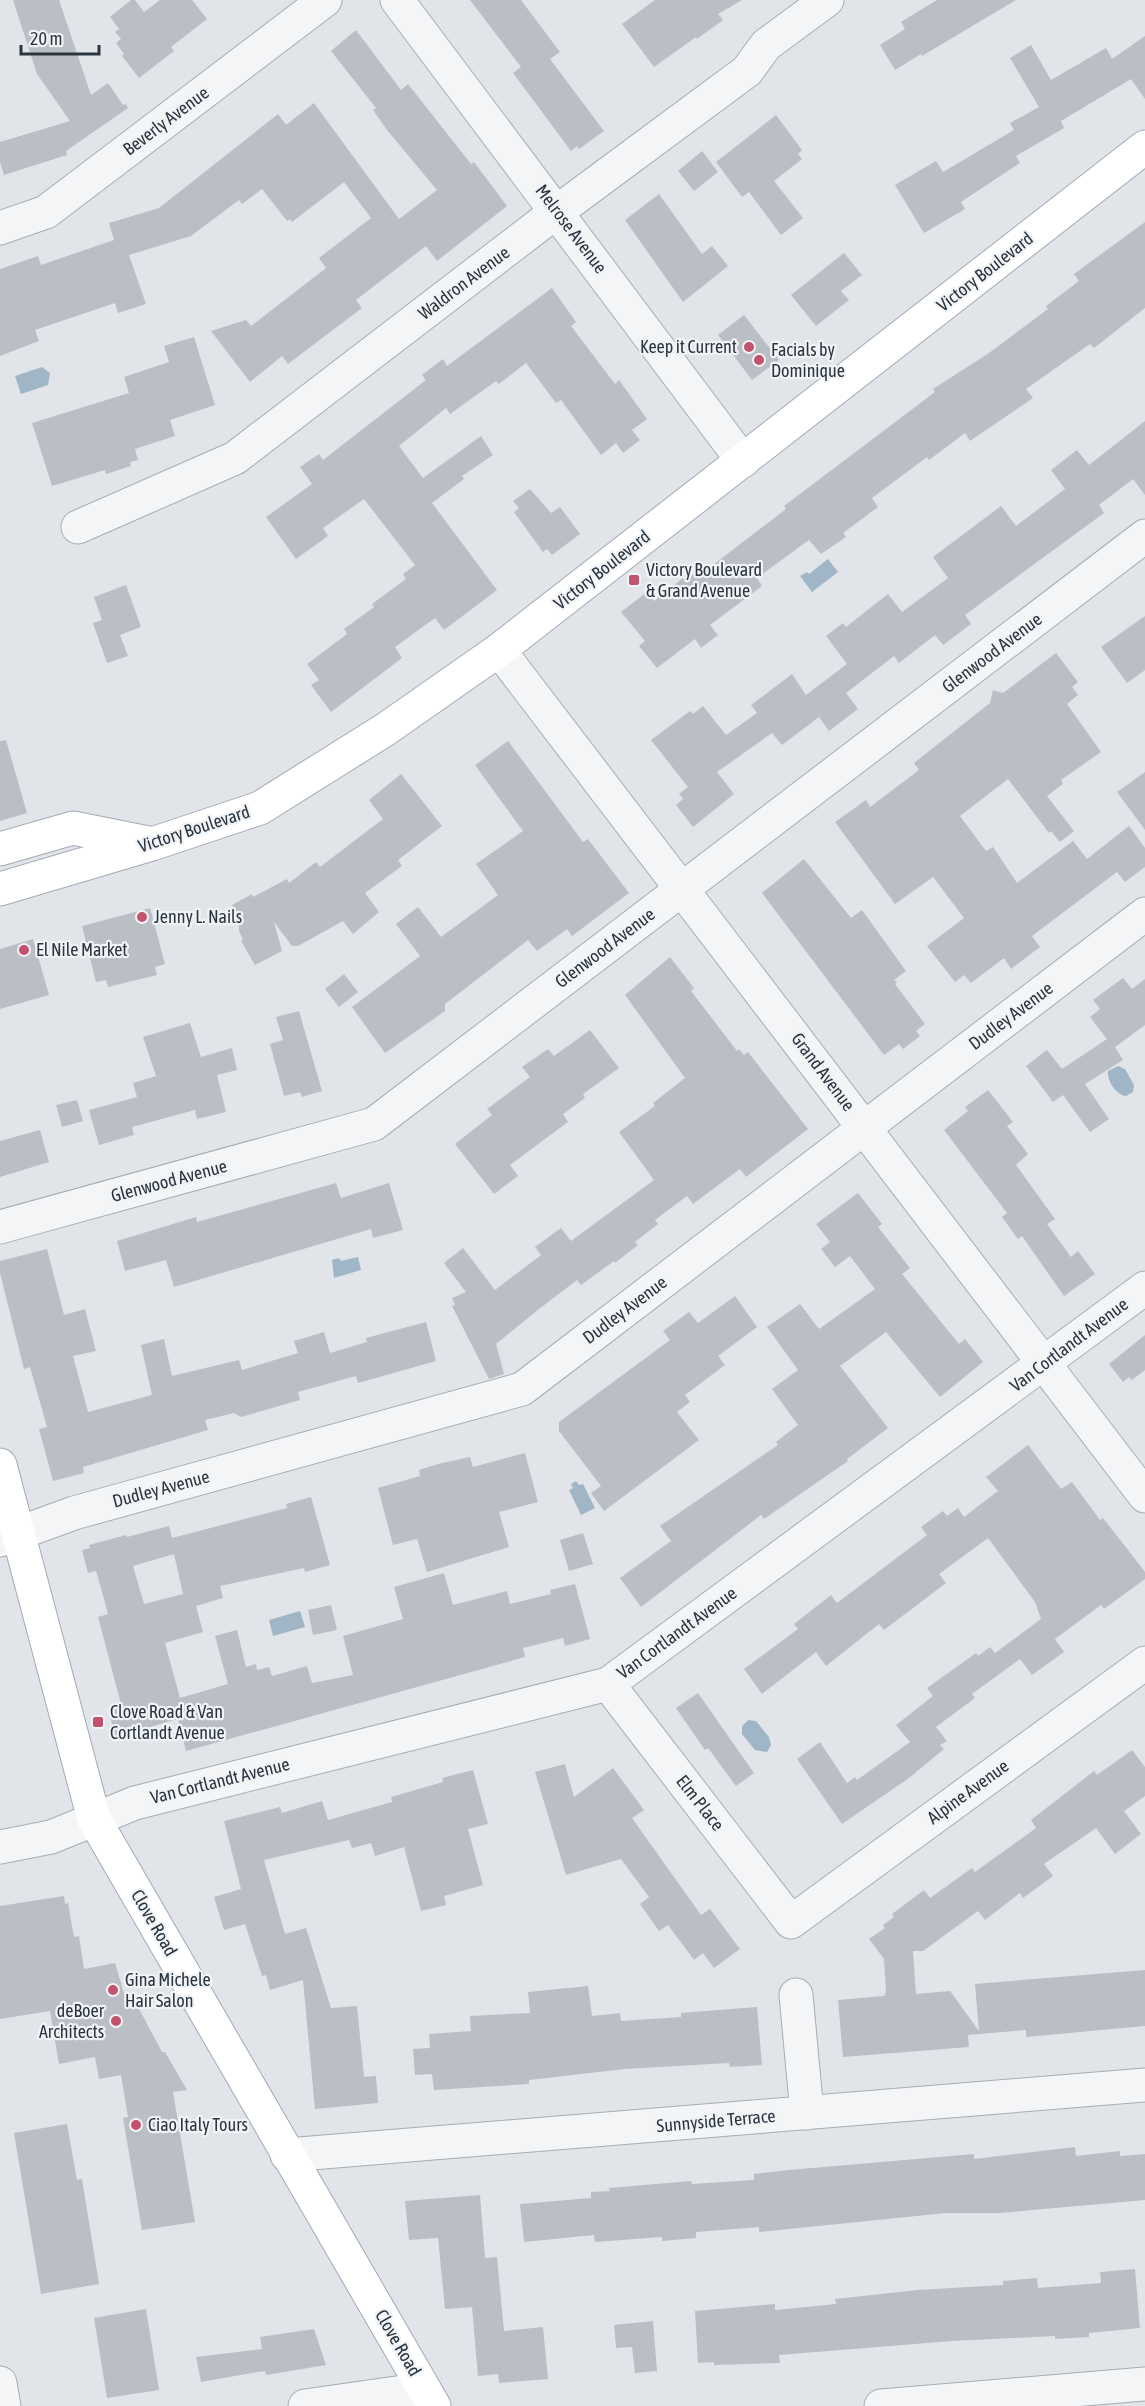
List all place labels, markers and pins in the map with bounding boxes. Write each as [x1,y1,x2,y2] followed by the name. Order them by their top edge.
[640,336,737,357] place label: Keep it Current
[771,339,845,381] place label: Facials by Dominique
[742,340,756,354] marker: Keep it Current
[752,353,766,367] marker: Facials by Dominique
[646,559,762,601] place label: Victory Boulevard & Grand Avenue
[627,573,641,587] marker: Victory Boulevard & Grand Avenue
[154,906,242,927] place label: Jenny L. Nails
[135,910,149,924] marker: Jenny L. Nails
[36,939,128,960] place label: El Nile Market
[17,943,31,957] marker: El Nile Market
[110,1701,225,1743] place label: Clove Road & Van Cortlandt Avenue
[91,1715,105,1729] marker: Clove Road & Van Cortlandt Avenue
[125,1969,211,2011] place label: Gina Michele Hair Salon
[106,1983,120,1997] marker: Gina Michele Hair Salon
[39,2000,105,2042] place label: deBoer Architects
[109,2014,123,2028] marker: deBoer Architects
[148,2114,248,2135] place label: Ciao Italy Tours
[129,2118,143,2132] marker: Ciao Italy Tours

